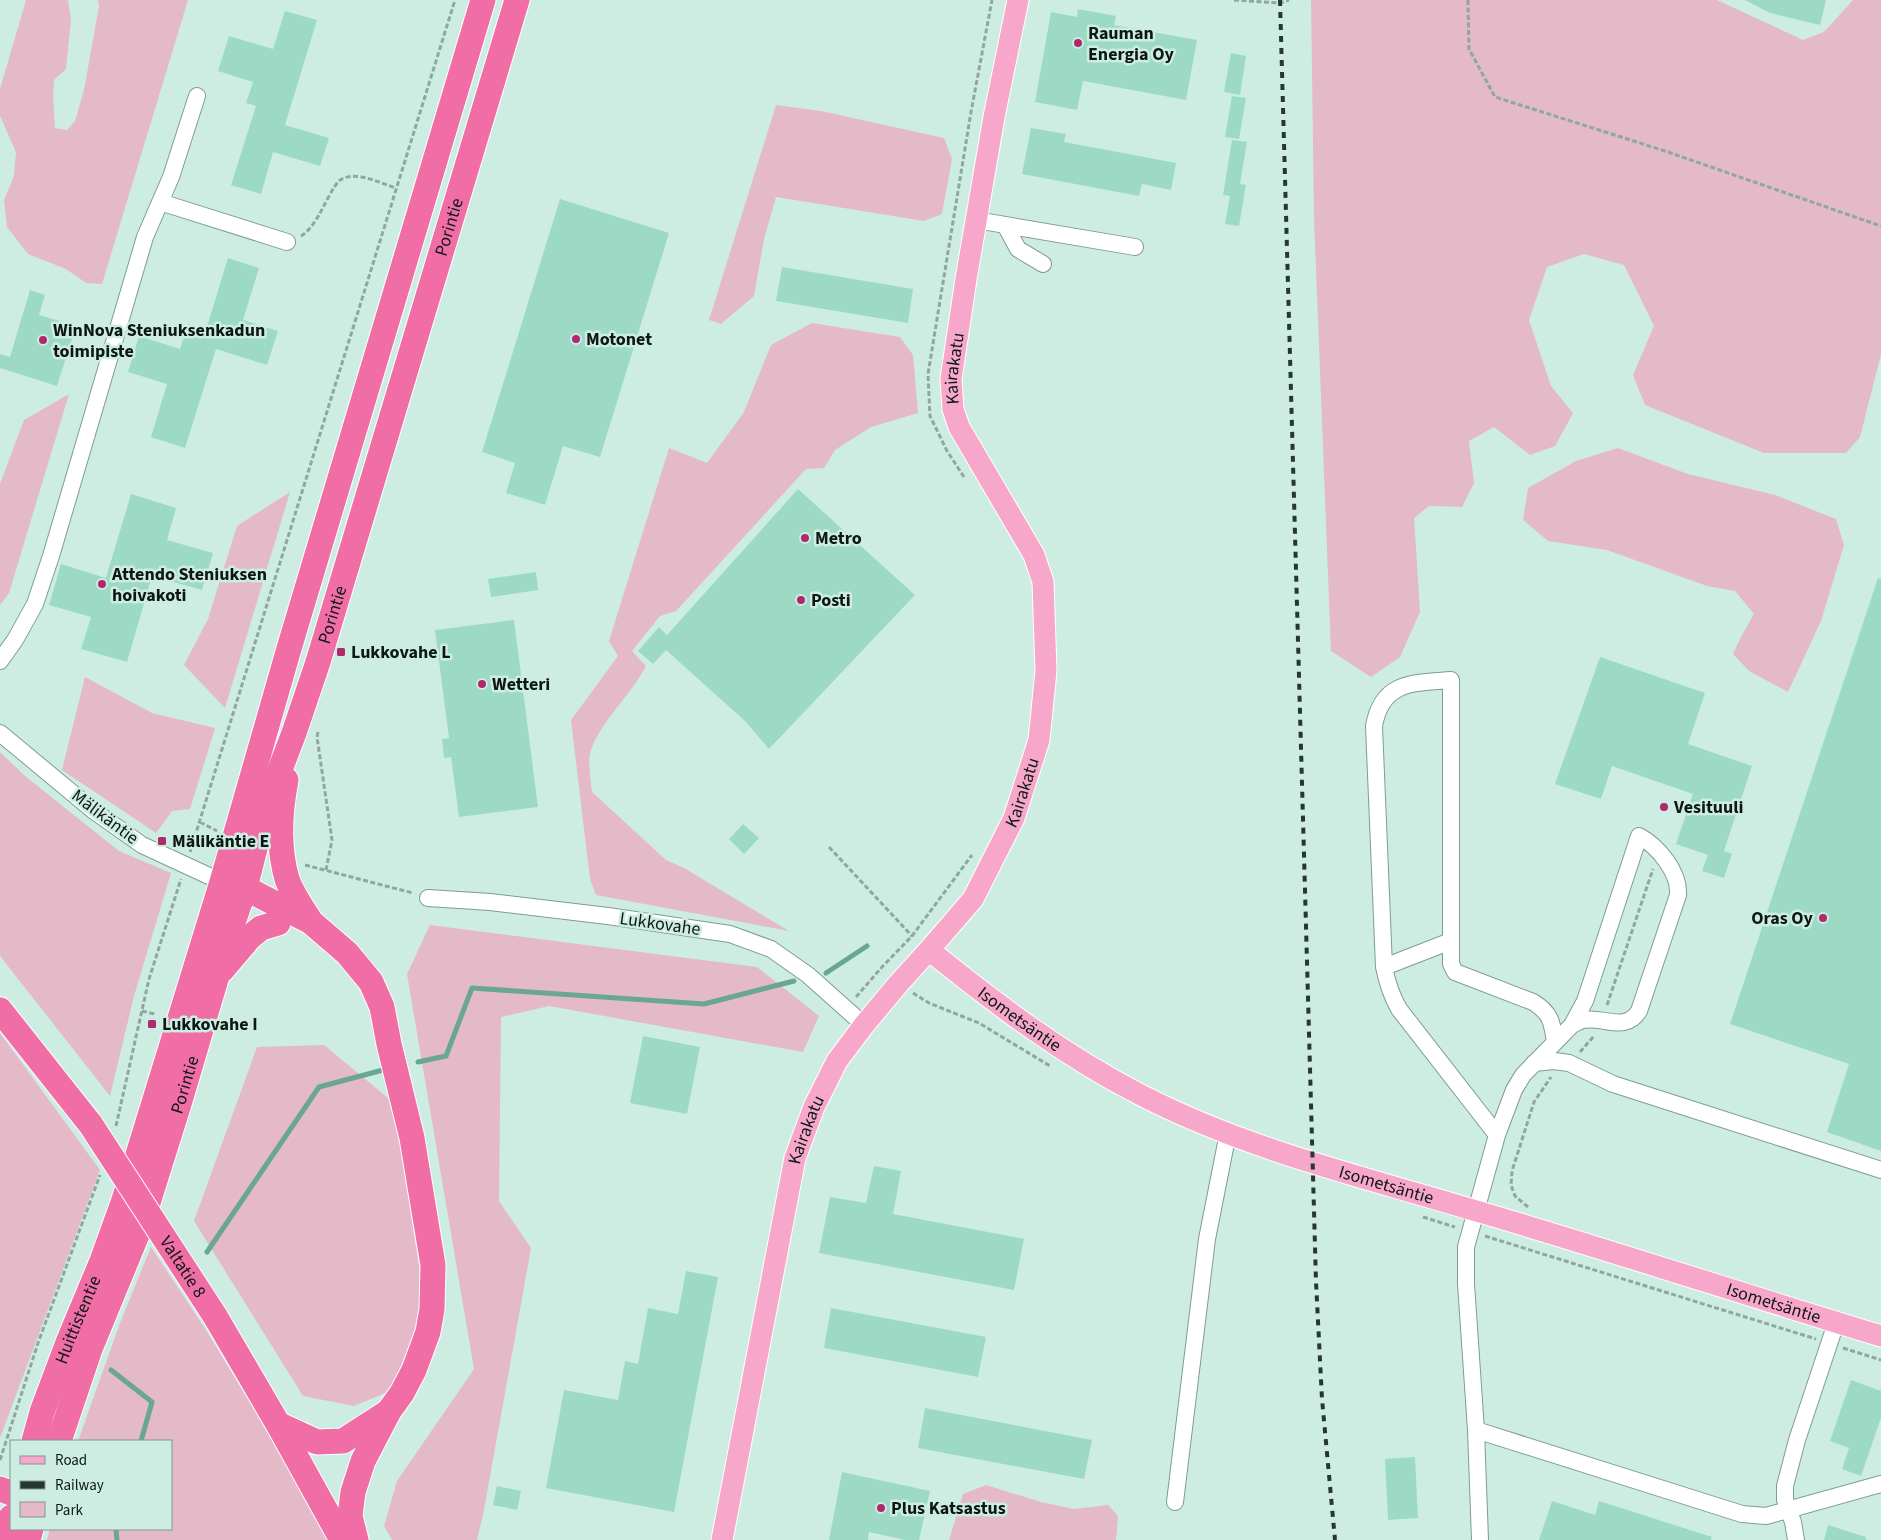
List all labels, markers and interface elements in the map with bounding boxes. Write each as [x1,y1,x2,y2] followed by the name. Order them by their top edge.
[1088,21,1174,67] place label: Rauman Energia Oy
[1072,37,1084,49] marker: Rauman Energia Oy
[428,195,469,259] street label: Porintie
[53,318,265,364] place label: WinNova Steniuksenkadun toimipiste
[586,327,652,352] place label: Motonet
[938,331,970,405] street label: Kairakatu
[570,333,582,345] marker: Motonet
[37,334,49,346] marker: WinNova Steniuksenkadun toimipiste
[815,526,862,551] place label: Metro
[799,532,811,544] marker: Metro
[111,562,267,608] place label: Attendo Steniuksen hoivakoti
[96,578,108,590] marker: Attendo Steniuksen hoivakoti
[312,583,353,647] street label: Porintie
[811,588,851,613] place label: Posti
[795,594,807,606] marker: Posti
[351,640,451,665] place label: Lukkovahe L
[335,646,347,658] marker: Lukkovahe L
[492,672,550,697] place label: Wetteri
[476,678,488,690] marker: Wetteri
[999,754,1045,832] street label: Kairakatu
[66,783,144,851] street label: Mälikäntie
[1673,795,1743,820] place label: Vesituuli
[1658,801,1670,813] marker: Vesituuli
[172,829,269,854] place label: Mälikäntie E
[156,835,168,847] marker: Mälikäntie E
[618,906,702,942] street label: Lukkovahe
[1751,906,1814,931] place label: Oras Oy
[1817,912,1829,924] marker: Oras Oy
[973,980,1066,1058] street label: Isometsäntie
[162,1012,258,1037] place label: Lukkovahe I
[146,1018,158,1030] marker: Lukkovahe I
[164,1053,205,1117] street label: Porintie
[782,1091,830,1166] street label: Kairakatu
[1336,1159,1437,1210] street label: Isometsäntie
[154,1231,212,1303] street label: Valtatie 8
[49,1272,107,1368] street label: Huittistentie
[1723,1276,1824,1329] street label: Isometsäntie
[10,1440,172,1530] legend
[55,1450,87,1471] text: Road
[55,1475,104,1496] text: Railway
[891,1496,1006,1521] place label: Plus Katsastus
[55,1500,84,1521] text: Park
[875,1502,887,1514] marker: Plus Katsastus

